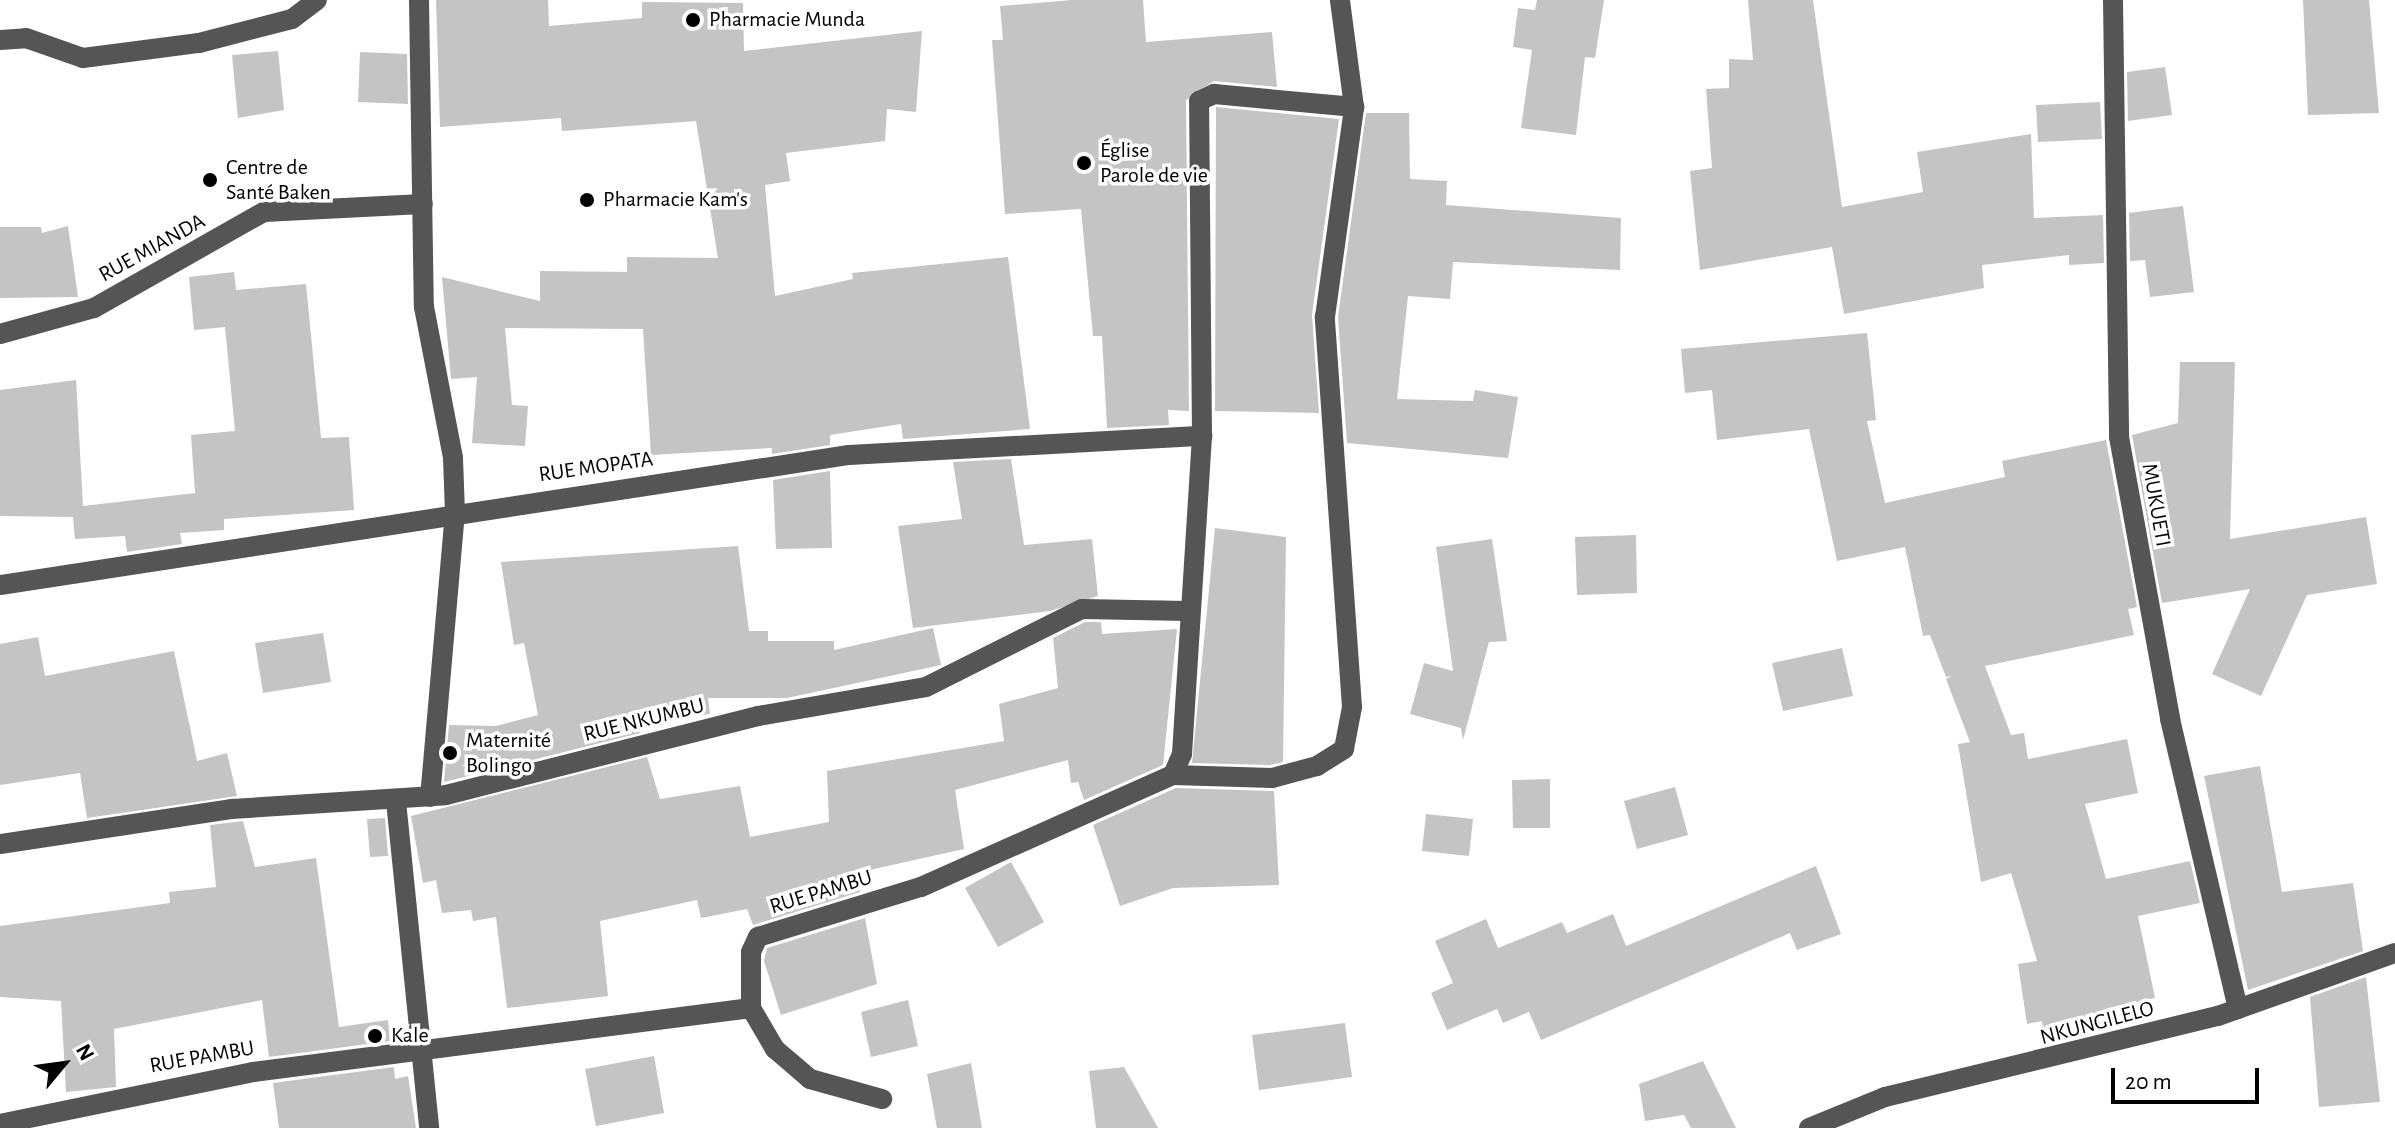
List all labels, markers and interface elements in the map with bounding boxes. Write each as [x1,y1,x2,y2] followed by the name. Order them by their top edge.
[709,7,865,33] place label: Pharmacie Munda
[684,11,702,29] marker: Pharmacie Munda
[1100,137,1208,188] place label: Église Parole de vie
[226,154,331,206] place label: Centre de Santé Baken
[1075,154,1093,172] marker: Église Parole de vie
[201,171,219,189] marker: Centre de Santé Baken
[603,187,748,213] place label: Pharmacie Kam's
[578,191,596,209] marker: Pharmacie Kam's
[94,208,210,288] street label: RUE MIANDA
[537,446,655,488] street label: RUE MOPATA
[2136,461,2176,549] street label: MUKUETI
[581,692,707,748] street label: RUE NKUMBU
[466,727,551,778] place label: Maternité Bolingo
[441,744,459,762] marker: Maternité Bolingo
[767,864,875,920] street label: RUE PAMBU
[2037,995,2157,1051] street label: NKUNGILELO
[391,1023,429,1049] place label: Kale
[24,1024,104,1104] north arrow
[366,1027,384,1045] marker: Kale
[148,1035,256,1079] street label: RUE PAMBU
[72,1040,98,1064] text: N
[2115,1052,2263,1102] scale bar
[2125,1070,2172,1094] text: 20 m

